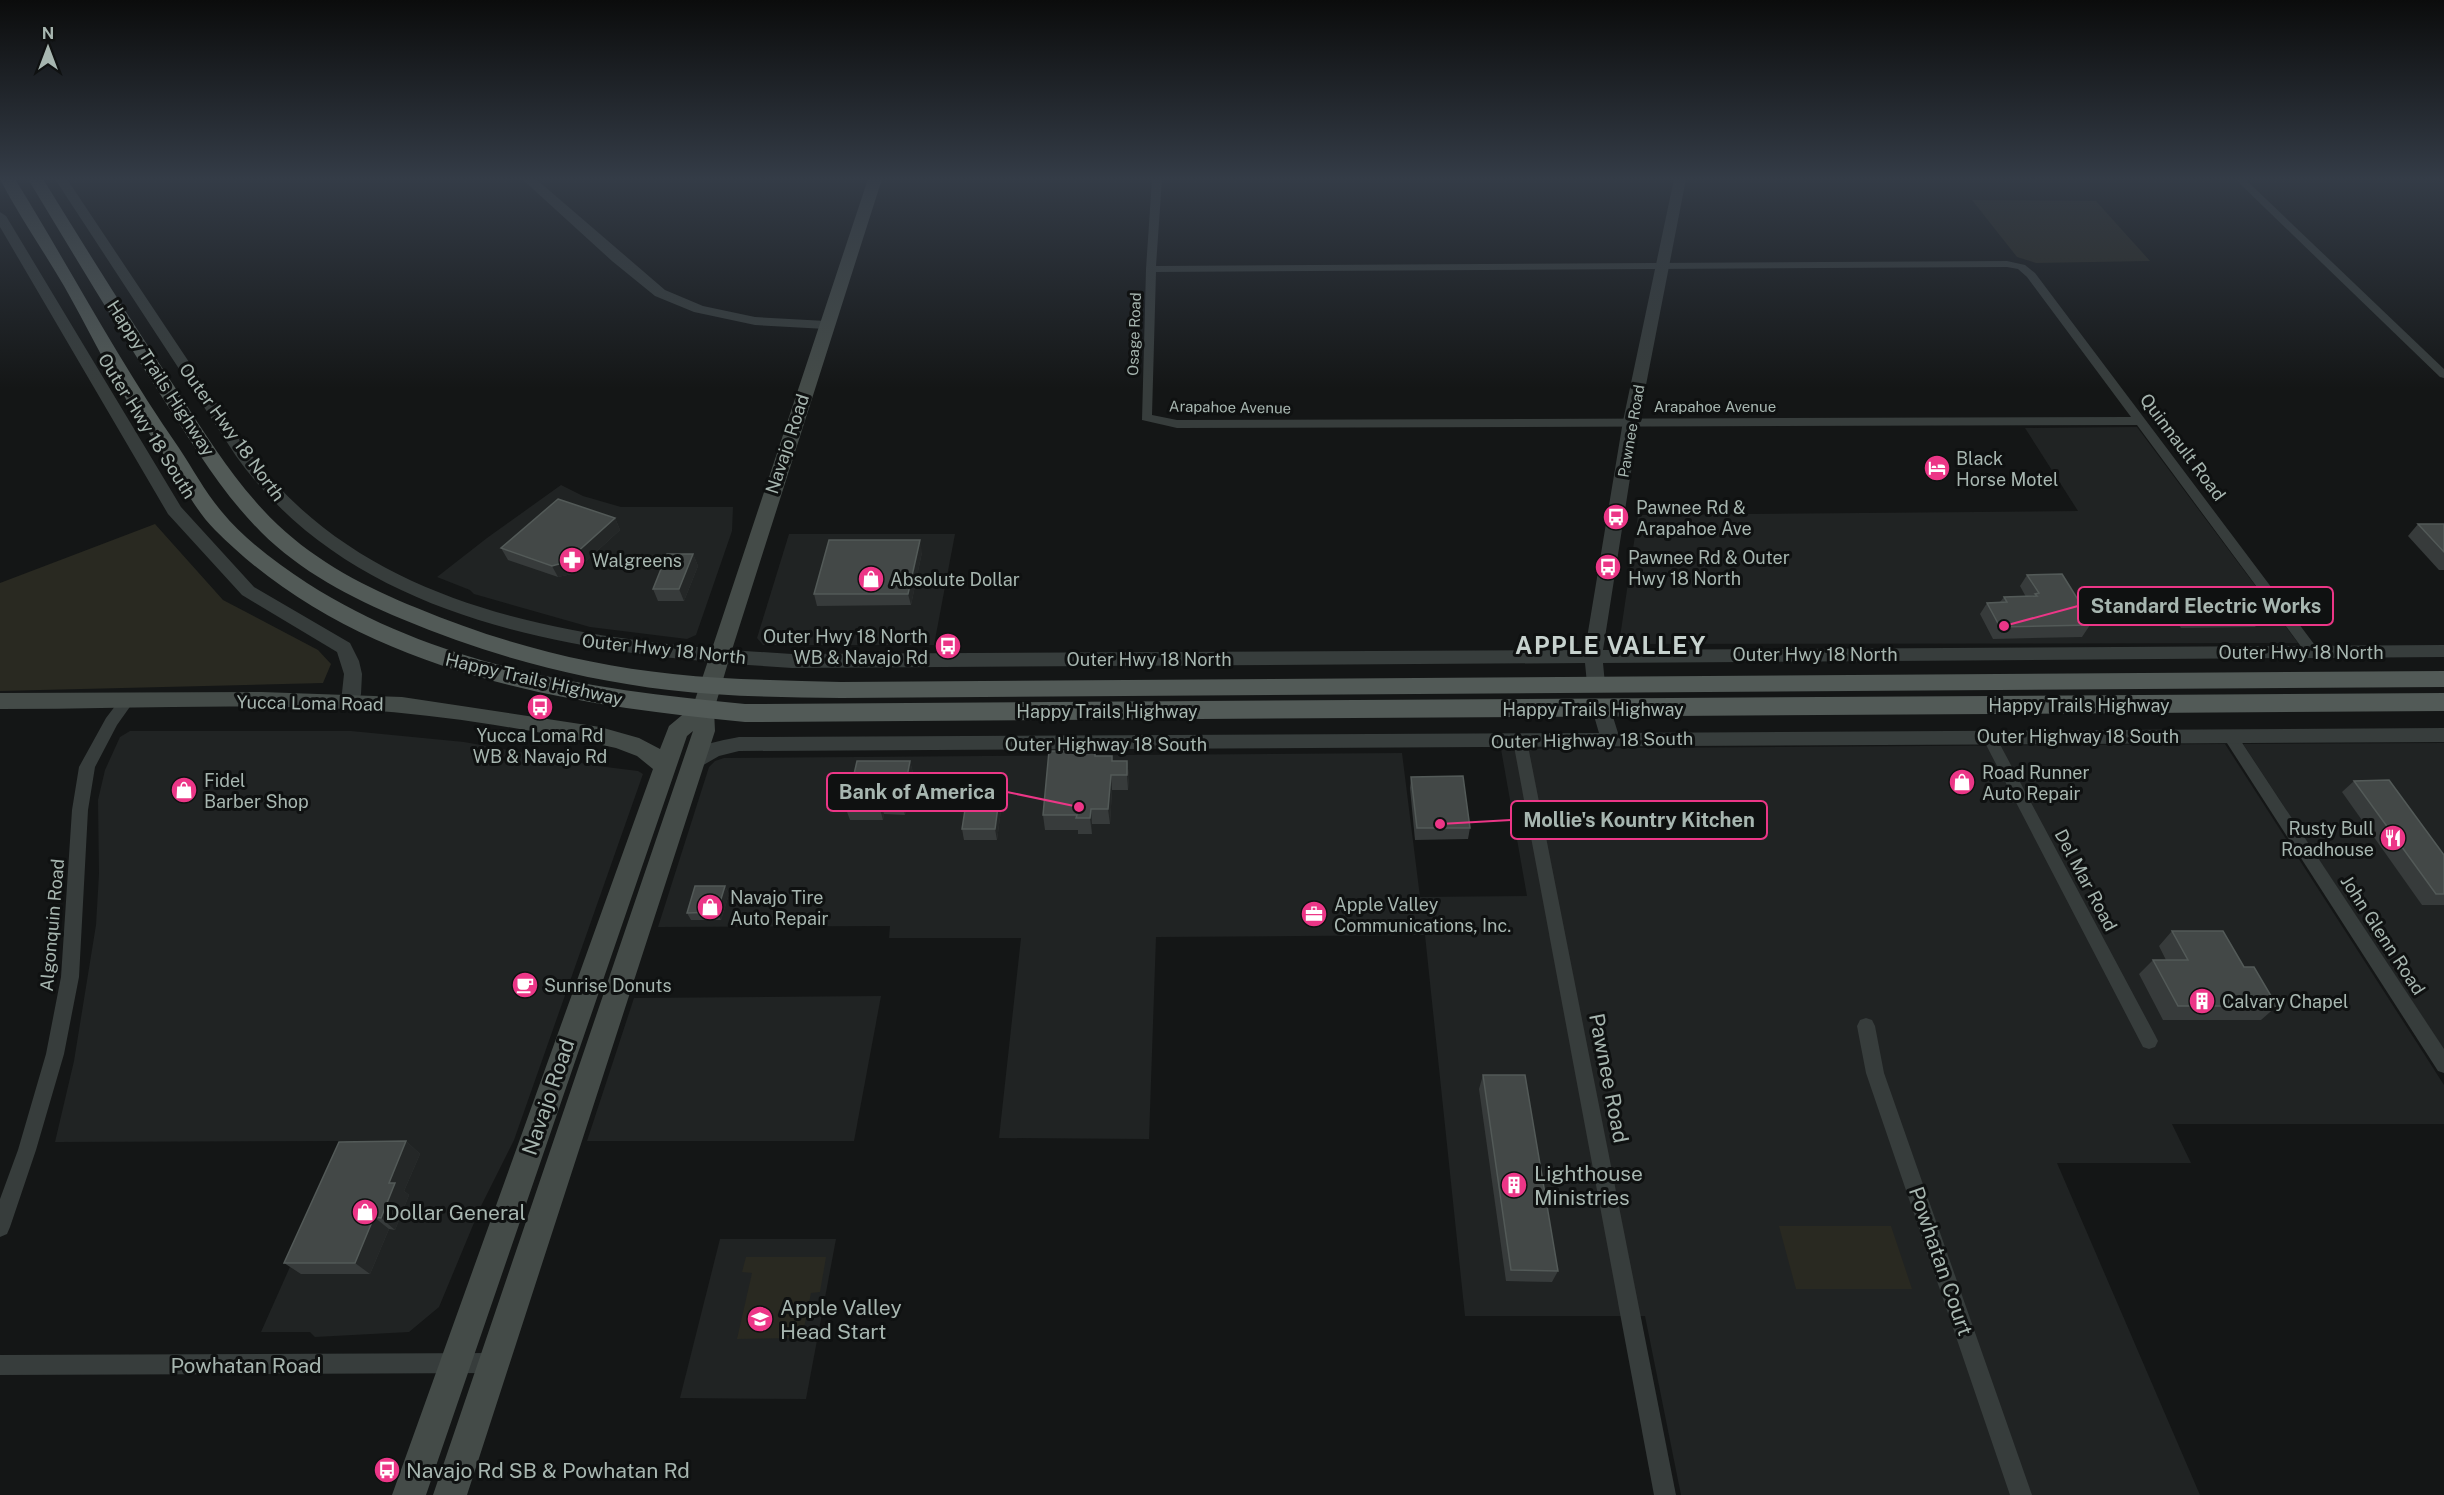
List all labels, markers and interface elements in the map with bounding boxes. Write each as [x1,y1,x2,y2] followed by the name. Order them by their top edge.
[18,18,78,78] north arrow
[42,24,54,43] text: N
[1124,292,1144,376] street label: Osage Road
[103,296,219,460] street label: Happy Trails Highway
[94,349,200,503] street label: Outer Hwy 18 South
[175,359,289,505] street label: Outer Hwy 18 North
[1614,383,1648,479] street label: Pawnee Road
[2136,389,2230,505] street label: Quinnault Road
[761,391,813,497] street label: Navajo Road
[1169,397,1291,417] street label: Arapahoe Avenue
[1654,398,1776,415] street label: Arapahoe Avenue
[1956,448,2058,490] place label: Black Horse Motel
[1922,453,1952,483] hotel icon: Black Horse Motel
[1636,497,1752,539] place label: Pawnee Rd & Arapahoe Ave
[1601,502,1631,532] bus stop icon: Pawnee Rd & Arapahoe Ave
[557,545,587,575] pharmacy icon: Walgreens
[1628,547,1790,589] place label: Pawnee Rd & Outer Hwy 18 North
[592,550,682,571] place label: Walgreens
[1593,552,1623,582] bus stop icon: Pawnee Rd & Outer Hwy 18 North
[856,564,886,594] shop icon: Absolute Dollar
[890,569,1020,590] place label: Absolute Dollar
[2078,587,2333,625] callout: Standard Electric Works
[2091,594,2321,618] text: Standard Electric Works
[763,626,928,668] place label: Outer Hwy 18 North WB & Navajo Rd
[581,630,747,668] street label: Outer Hwy 18 North
[933,631,963,661] bus stop icon: Outer Hwy 18 North WB & Navajo Rd
[1515,631,1707,659] district label: APPLE VALLEY
[2218,642,2384,663] street label: Outer Hwy 18 North
[1732,644,1898,665] street label: Outer Hwy 18 North
[443,648,625,710] street label: Happy Trails Highway
[1066,649,1232,670] street label: Outer Hwy 18 North
[236,691,384,715] street label: Yucca Loma Road
[525,692,555,722] bus stop icon: Yucca Loma Rd WB & Navajo Rd
[1988,695,2170,716] street label: Happy Trails Highway
[1502,699,1684,720] street label: Happy Trails Highway
[1016,701,1198,722] street label: Happy Trails Highway
[473,725,607,767] place label: Yucca Loma Rd WB & Navajo Rd
[1977,726,2179,747] street label: Outer Highway 18 South
[1491,728,1693,752] street label: Outer Highway 18 South
[1005,734,1207,755] street label: Outer Highway 18 South
[1982,762,2090,804] place label: Road Runner Auto Repair
[1947,767,1977,797] shop icon: Road Runner Auto Repair
[204,770,309,812] place label: Fidel Barber Shop
[827,773,1007,811] callout: Bank of America
[169,775,199,805] shop icon: Fidel Barber Shop
[839,780,995,804] text: Bank of America
[1511,801,1767,839] callout: Mollie's Kountry Kitchen
[1523,808,1755,832] text: Mollie's Kountry Kitchen
[2281,818,2374,860] place label: Rusty Bull Roadhouse
[2378,823,2408,853] restaurant icon: Rusty Bull Roadhouse
[2050,825,2122,935] street label: Del Mar Road
[36,858,68,992] street label: Algonquin Road
[2336,871,2430,999] street label: John Glenn Road
[730,887,829,929] place label: Navajo Tire Auto Repair
[695,892,725,922] shop icon: Navajo Tire Auto Repair
[1334,894,1511,936] place label: Apple Valley Communications, Inc.
[1299,899,1329,929] office icon: Apple Valley Communications, Inc.
[510,970,540,1000] cafe icon: Sunrise Donuts
[544,975,672,996] place label: Sunrise Donuts
[2187,986,2217,1016] building icon: Calvary Chapel
[2222,991,2348,1012] place label: Calvary Chapel
[1584,1011,1634,1145] street label: Pawnee Road
[516,1036,580,1158] street label: Navajo Road
[1534,1161,1643,1210] place label: Lighthouse Ministries
[1499,1170,1529,1200] building icon: Lighthouse Ministries
[1904,1183,1978,1339] street label: Powhatan Court
[350,1197,380,1227] shop icon: Dollar General
[385,1200,526,1225] place label: Dollar General
[780,1295,902,1344] place label: Apple Valley Head Start
[745,1304,775,1334] school or university icon: Apple Valley Head Start
[170,1353,322,1378] street label: Powhatan Road
[372,1455,402,1485] bus stop icon: Navajo Rd SB & Powhatan Rd
[406,1458,690,1483] place label: Navajo Rd SB & Powhatan Rd

